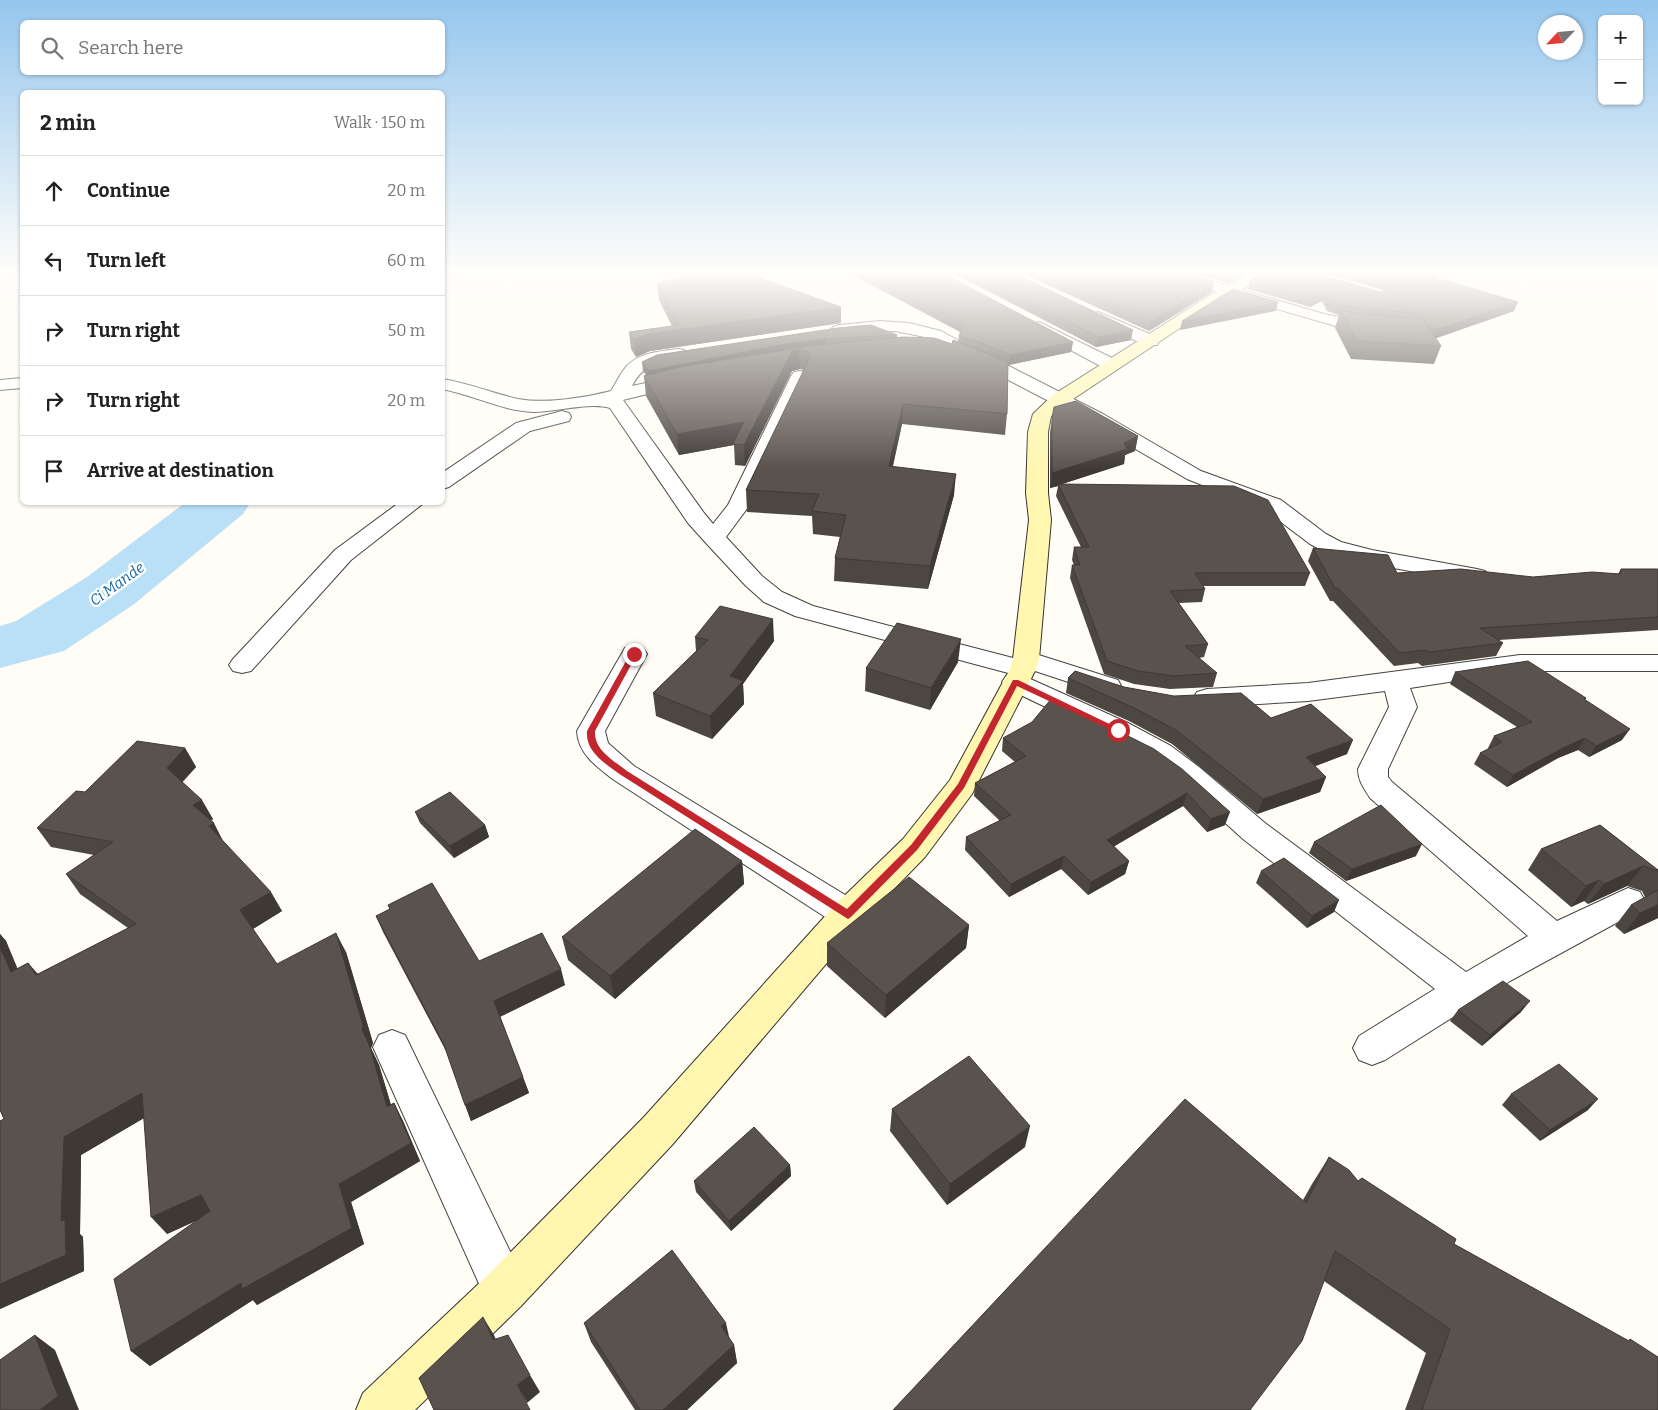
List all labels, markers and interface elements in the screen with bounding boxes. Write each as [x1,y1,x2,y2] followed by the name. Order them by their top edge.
[1538,15,1583,60] north arrow
[1598,15,1643,105] map controls
[1598,15,1643,60] button: +
[20,20,445,75] search box
[38,34,66,62] icon: search
[78,36,183,59] text: Search here
[1598,60,1643,105] button: −
[40,110,96,136] text: 2 min
[334,113,425,132] text: Walk · 150 m
[40,177,68,205] icon: ahead
[87,179,170,202] text: Continue
[388,181,425,200] text: 20 m
[40,247,68,275] icon: left
[87,249,166,272] text: Turn left
[387,251,425,270] text: 60 m
[40,317,68,345] icon: right
[87,319,180,342] text: Turn right
[388,321,425,340] text: 50 m
[40,387,68,415] icon: right
[87,389,180,412] text: Turn right
[388,391,425,410] text: 20 m
[40,457,68,485] icon: arrive
[87,459,274,482] text: Arrive at destination
[86,558,148,610] water label: Ci Mande
[623,643,646,666] route end
[1107,719,1130,742] route start

